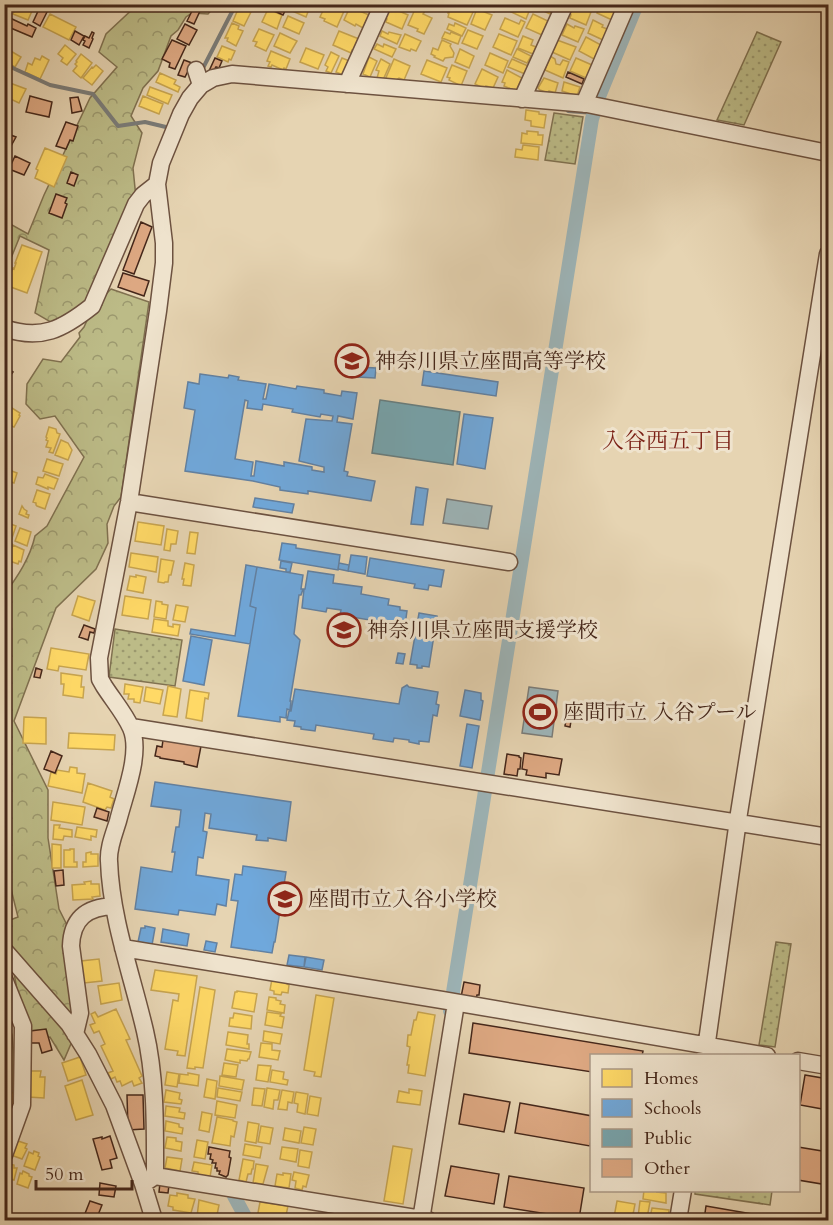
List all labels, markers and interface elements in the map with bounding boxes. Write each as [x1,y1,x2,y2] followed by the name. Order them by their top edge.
[334,343,370,379] school or university icon: 神奈川県立座間高等学校
[375,347,606,376] place label: 神奈川県立座間高等学校
[602,426,734,456] district label: 入谷西五丁目
[326,612,362,648] school or university icon: 神奈川県立座間支援学校
[367,616,598,645] place label: 神奈川県立座間支援学校
[522,694,558,730] sports icon: 座間市立 入谷プール
[563,698,757,727] place label: 座間市立 入谷プール
[267,881,303,917] school or university icon: 座間市立入谷小学校
[308,885,497,914] place label: 座間市立入谷小学校
[590,1054,800,1192] legend
[644,1066,698,1091] text: Homes
[644,1096,701,1121] text: Schools
[644,1126,692,1151] text: Public
[36,1153,132,1191] scale bar
[644,1156,690,1181] text: Other
[45,1162,84,1187] text: 50 m

